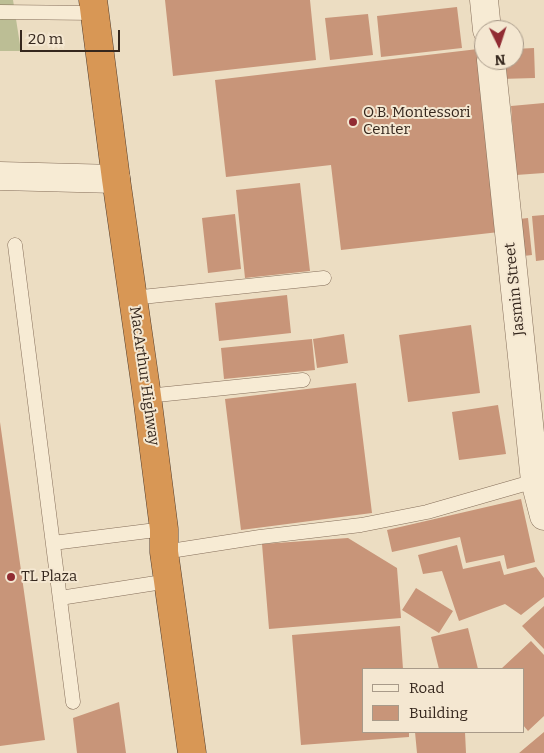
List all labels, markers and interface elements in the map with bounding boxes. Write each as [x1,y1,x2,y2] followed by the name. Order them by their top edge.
[22,20,122,52] scale bar
[474,20,524,70] north arrow
[28,30,63,48] text: 20 m
[494,51,506,68] text: N
[363,104,470,139] place label: O.B. Montessori Center
[347,116,359,128] marker: O.B. Montessori Center
[501,241,529,337] street label: Jasmin Street
[125,305,163,447] street label: MacArthur Highway
[21,568,77,586] place label: TL Plaza
[5,571,17,583] marker: TL Plaza
[362,668,524,733] legend
[409,679,444,697] text: Road
[409,704,468,722] text: Building

